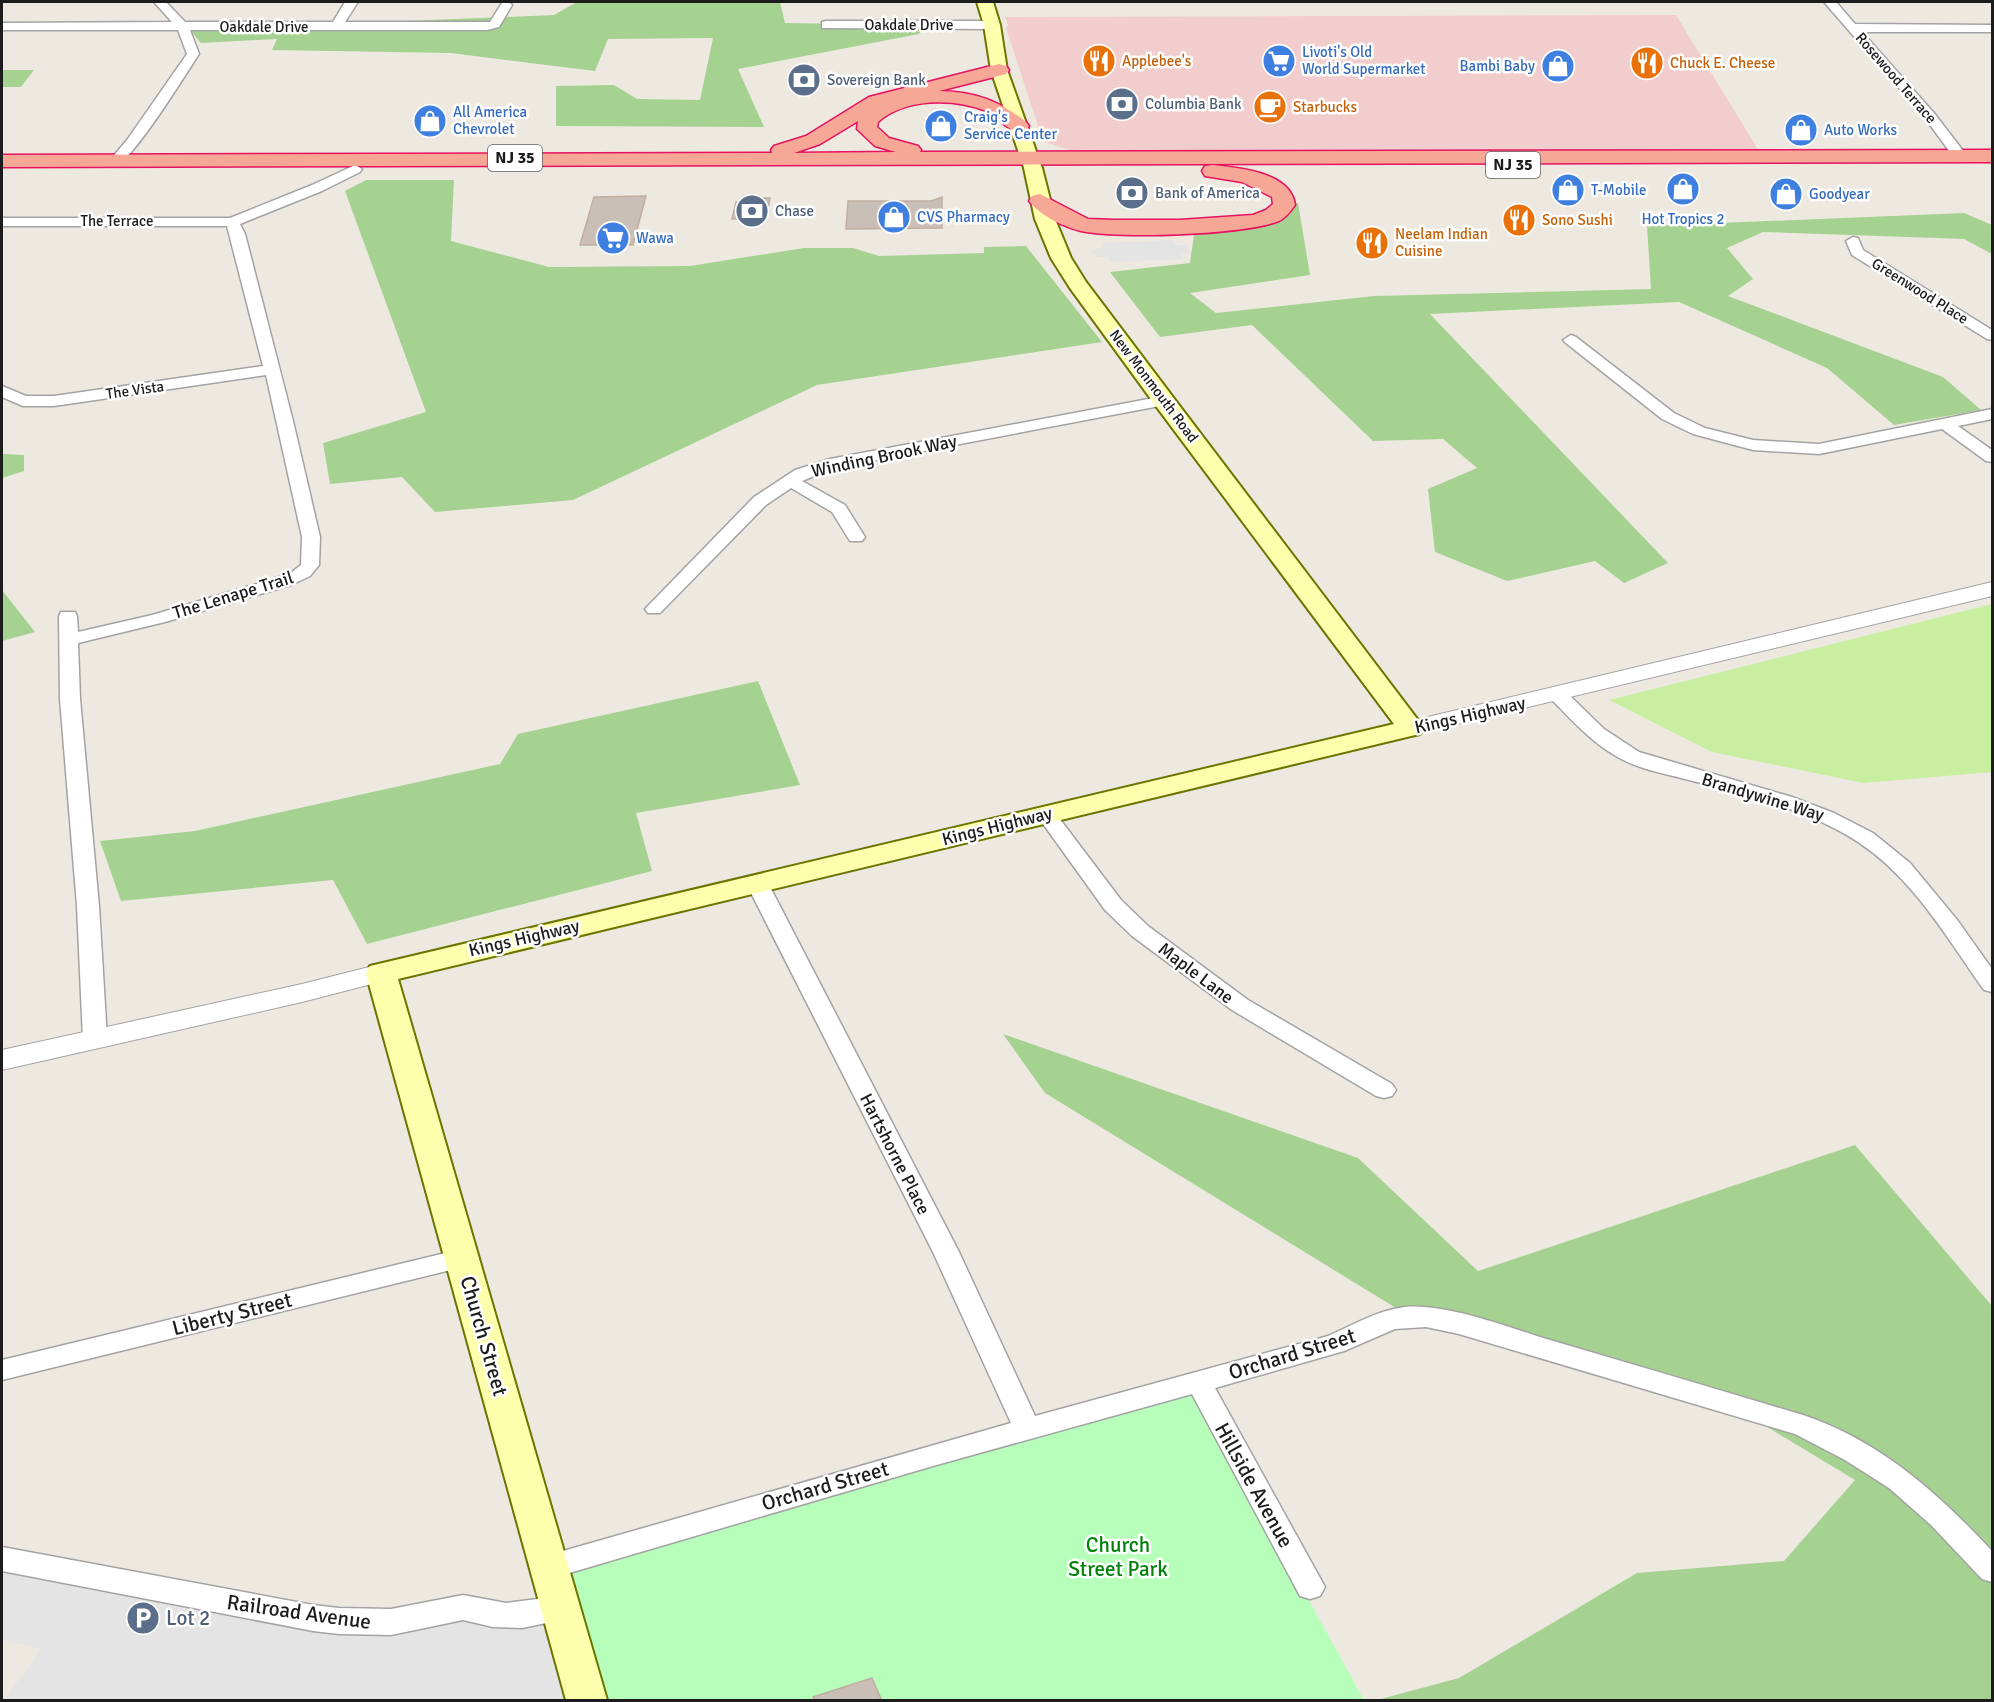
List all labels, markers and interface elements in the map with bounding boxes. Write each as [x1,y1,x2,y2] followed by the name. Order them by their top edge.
[865,16,953,34] street label: Oakdale Drive
[220,18,308,36] street label: Oakdale Drive
[1852,29,1940,127] street label: Rosewood Terrace
[1081,43,1117,79] restaurant icon: Applebee's
[1261,43,1297,79] supermarket icon: Livoti's Old World Supermarket
[1302,43,1426,78] place label: Livoti's Old World Supermarket
[1629,45,1665,81] restaurant icon: Chuck E. Cheese
[1540,48,1576,84] shop icon: Bambi Baby
[1122,52,1192,70] place label: Applebee's
[1670,54,1775,72] place label: Chuck E. Cheese
[1459,57,1535,75] place label: Bambi Baby
[786,62,822,98] bank icon: Sovereign Bank
[827,71,926,89] place label: Sovereign Bank
[1104,86,1140,122] bank icon: Columbia Bank
[1252,89,1288,125] cafe icon: Starbucks
[1145,95,1242,113] place label: Columbia Bank
[1293,98,1357,116] place label: Starbucks
[412,103,448,139] shop icon: All America Chevrolet
[453,103,527,138] place label: All America Chevrolet
[923,108,959,144] shop icon: Craig's Service Center
[964,108,1058,143] place label: Craig's Service Center
[1783,112,1819,148] shop icon: Auto Works
[1824,121,1897,139] place label: Auto Works
[488,145,542,171] road number: NJ 35
[1486,152,1540,178] road number: NJ 35
[1665,171,1701,207] shop icon: Hot Tropics 2
[1550,172,1586,208] shop icon: T-Mobile
[1114,175,1150,211] bank icon: Bank of America
[1768,176,1804,212] shop icon: Goodyear
[1591,181,1647,199] place label: T-Mobile
[1155,184,1260,202] place label: Bank of America
[1809,185,1870,203] place label: Goodyear
[734,193,770,229] bank icon: Chase
[876,199,912,235] shop icon: CVS Pharmacy
[775,202,814,220] place label: Chase
[1501,202,1537,238] restaurant icon: Sono Sushi
[917,208,1010,226] place label: CVS Pharmacy
[1641,210,1725,228] place label: Hot Tropics 2
[1542,211,1613,229] place label: Sono Sushi
[81,212,153,230] street label: The Terrace
[595,220,631,256] supermarket icon: Wawa
[1354,225,1390,261] restaurant icon: Neelam Indian Cuisine
[1395,225,1488,260] place label: Neelam Indian Cuisine
[636,229,674,247] place label: Wawa
[1868,254,1972,328] street label: Greenwood Place
[1106,326,1202,446] street label: New Monmouth Road
[105,377,165,403] street label: The Vista
[809,430,959,482] street label: Winding Brook Way
[170,566,296,624] street label: The Lenape Trail
[1412,691,1528,738] street label: Kings Highway
[1699,768,1827,826] street label: Brandywine Way
[940,802,1055,850] street label: Kings Highway
[466,914,582,961] street label: Kings Highway
[1154,938,1238,1008] street label: Maple Lane
[855,1090,935,1218] street label: Hartshorne Place
[454,1273,514,1399] street label: Church Street
[169,1287,295,1341] street label: Liberty Street
[1225,1322,1359,1386] street label: Orchard Street
[1209,1418,1299,1552] street label: Hillside Avenue
[758,1455,892,1517] street label: Orchard Street
[1068,1532,1168,1582] park label: Church Street Park
[225,1589,373,1635] street label: Railroad Avenue
[125,1600,161,1636] parking icon: Lot 2
[166,1605,210,1631] place label: Lot 2

